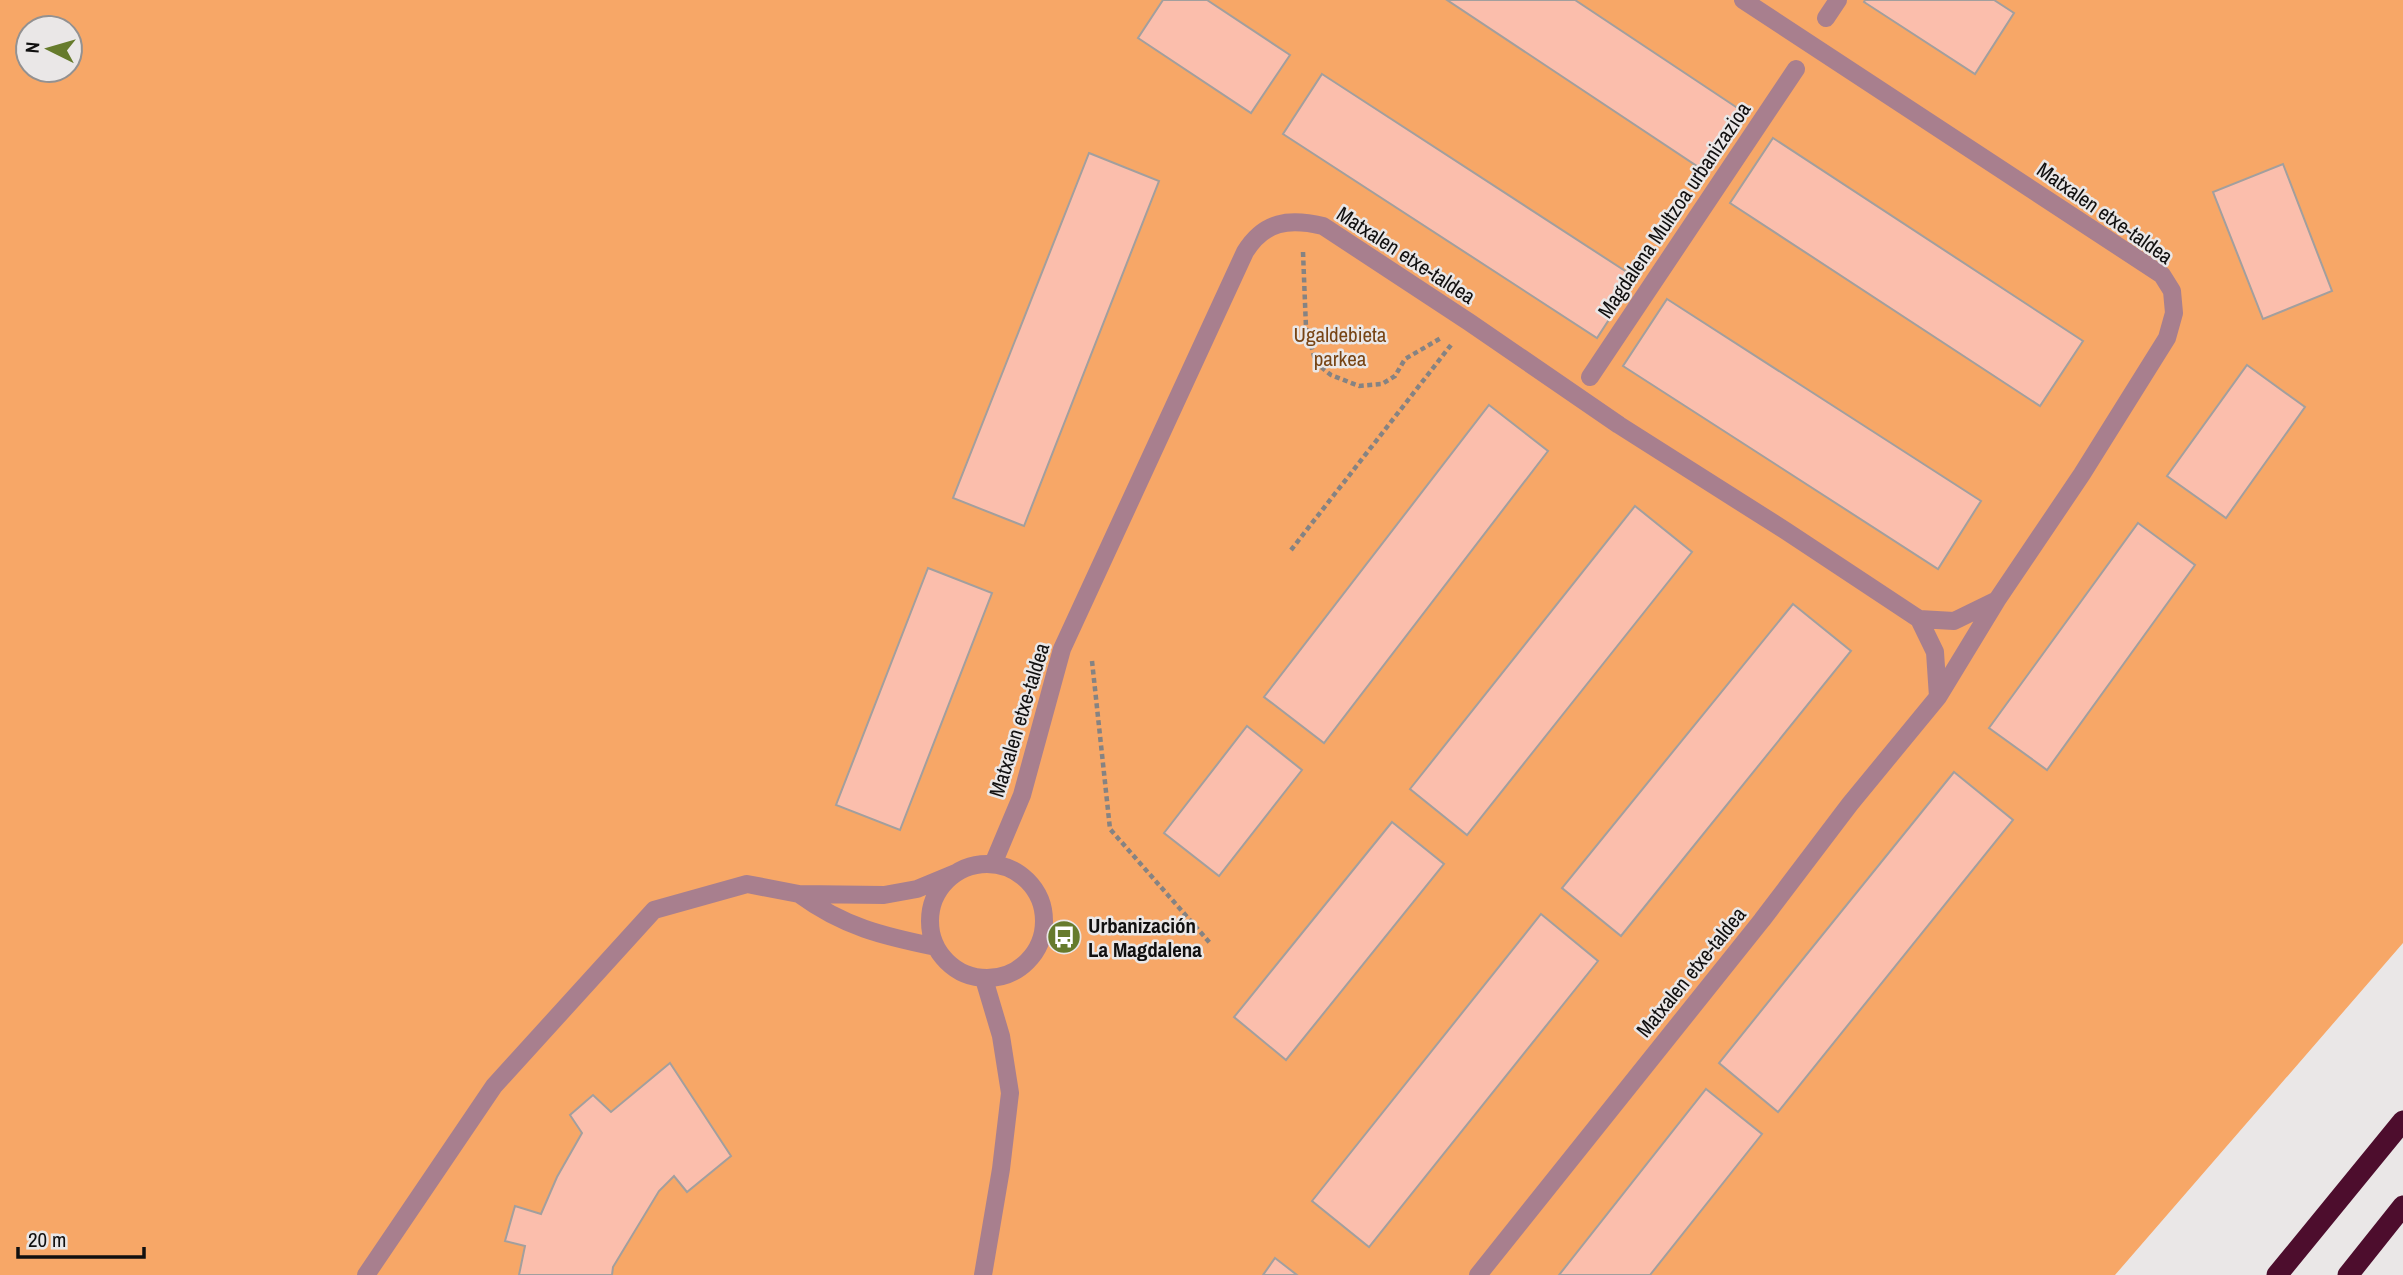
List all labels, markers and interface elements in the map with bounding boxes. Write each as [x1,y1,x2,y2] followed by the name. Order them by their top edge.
[14,14,84,84] north arrow
[19,41,46,54] text: N
[1591,96,1757,324] street label: Magdalena Multzoa urbanizazioa
[2031,155,2179,271] street label: Matxalen etxe-taldea
[1331,199,1481,311] street label: Matxalen etxe-taldea
[1294,320,1387,373] park label: Ugaldebieta parkea
[982,639,1056,801] street label: Matxalen etxe-taldea
[1629,900,1753,1043] street label: Matxalen etxe-taldea
[1088,911,1202,964] place label: Urbanización La Magdalena
[1045,918,1083,956] bus stop icon: Urbanización La Magdalena
[18,1216,144,1260] scale bar
[28,1225,66,1254] text: 20 m

